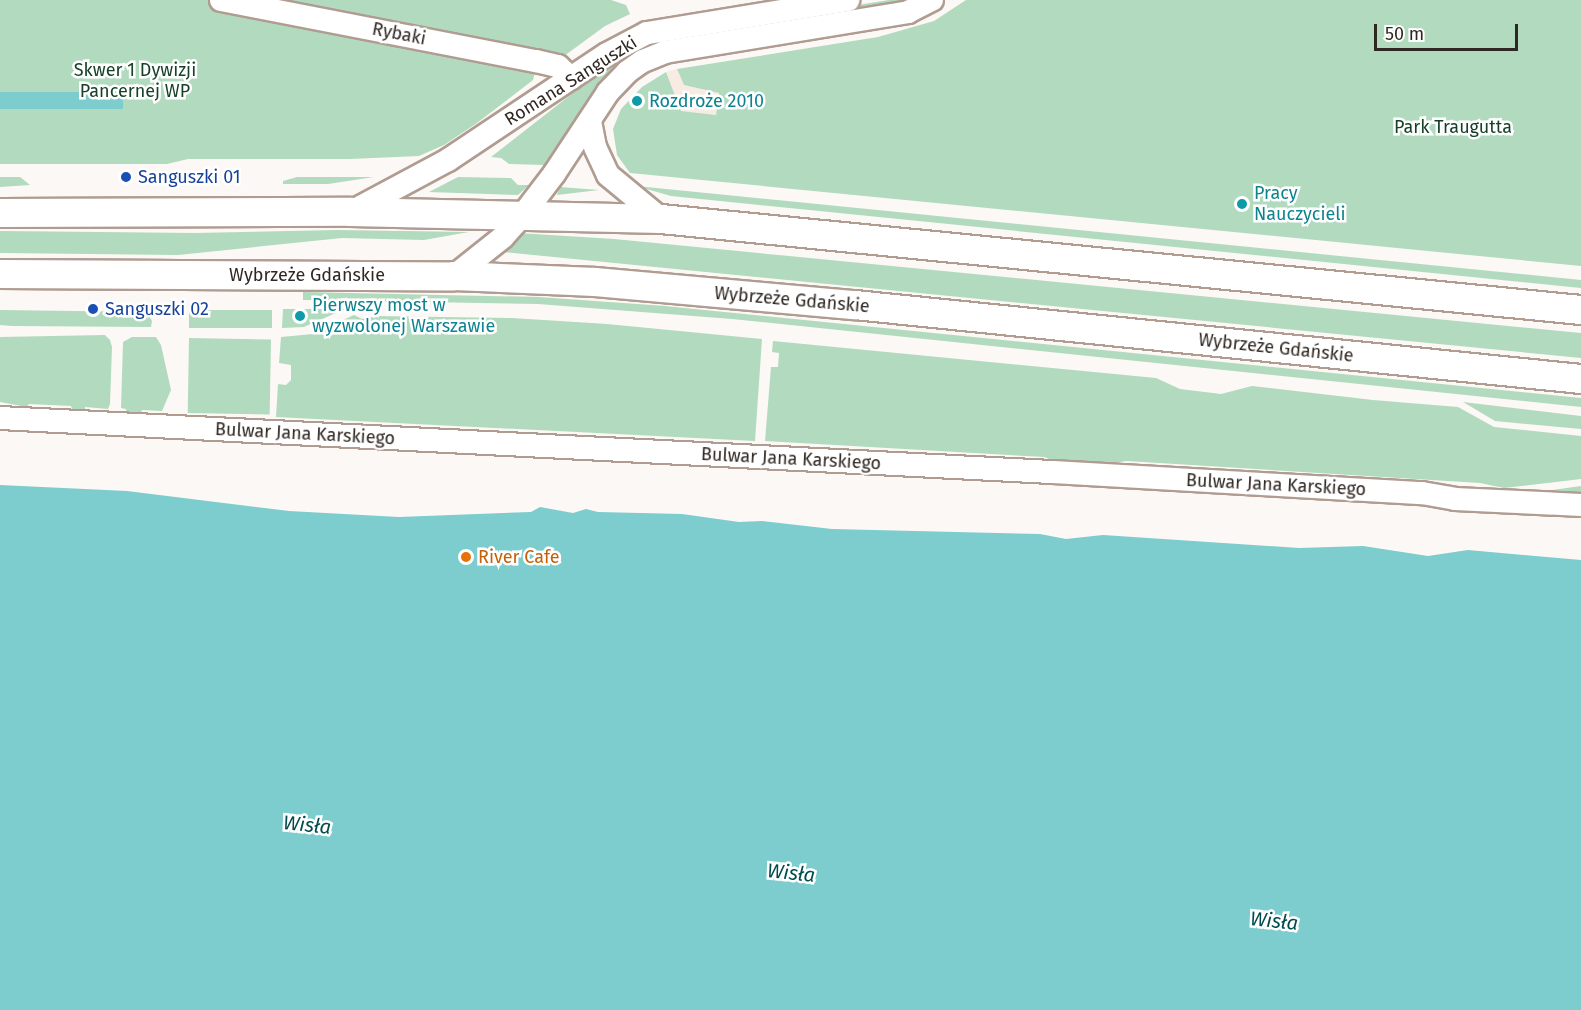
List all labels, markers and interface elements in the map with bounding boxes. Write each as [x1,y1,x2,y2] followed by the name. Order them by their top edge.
[1377,12,1521,50] scale bar
[370,18,428,50] street label: Rybaki
[1385,23,1424,45] text: 50 m
[501,32,641,130] street label: Romana Sanguszki
[74,60,196,103] park label: Skwer 1 Dywizji Pancernej WP
[649,90,764,112] place label: Rozdroże 2010
[630,94,644,108] marker: Rozdroże 2010
[1394,116,1512,138] park label: Park Traugutta
[138,166,241,188] place label: Sanguszki 01
[119,170,133,184] marker: Sanguszki 01
[1254,183,1346,226] place label: Pracy Nauczycieli
[1235,197,1249,211] marker: Pracy Nauczycieli
[229,264,385,286] street label: Wybrzeże Gdańskie
[713,282,871,318] street label: Wybrzeże Gdańskie
[312,295,495,338] place label: Pierwszy most w wyzwolonej Warszawie
[105,298,209,320] place label: Sanguszki 02
[86,302,100,316] marker: Sanguszki 02
[293,309,307,323] marker: Pierwszy most w wyzwolonej Warszawie
[1197,329,1355,367] street label: Wybrzeże Gdańskie
[214,418,396,450] street label: Bulwar Jana Karskiego
[700,443,882,475] street label: Bulwar Jana Karskiego
[1185,469,1367,501] street label: Bulwar Jana Karskiego
[478,546,560,568] place label: River Cafe
[459,550,473,564] marker: River Cafe
[282,811,332,839] water label: Wisła
[766,859,816,887] water label: Wisła
[1249,907,1299,935] water label: Wisła

